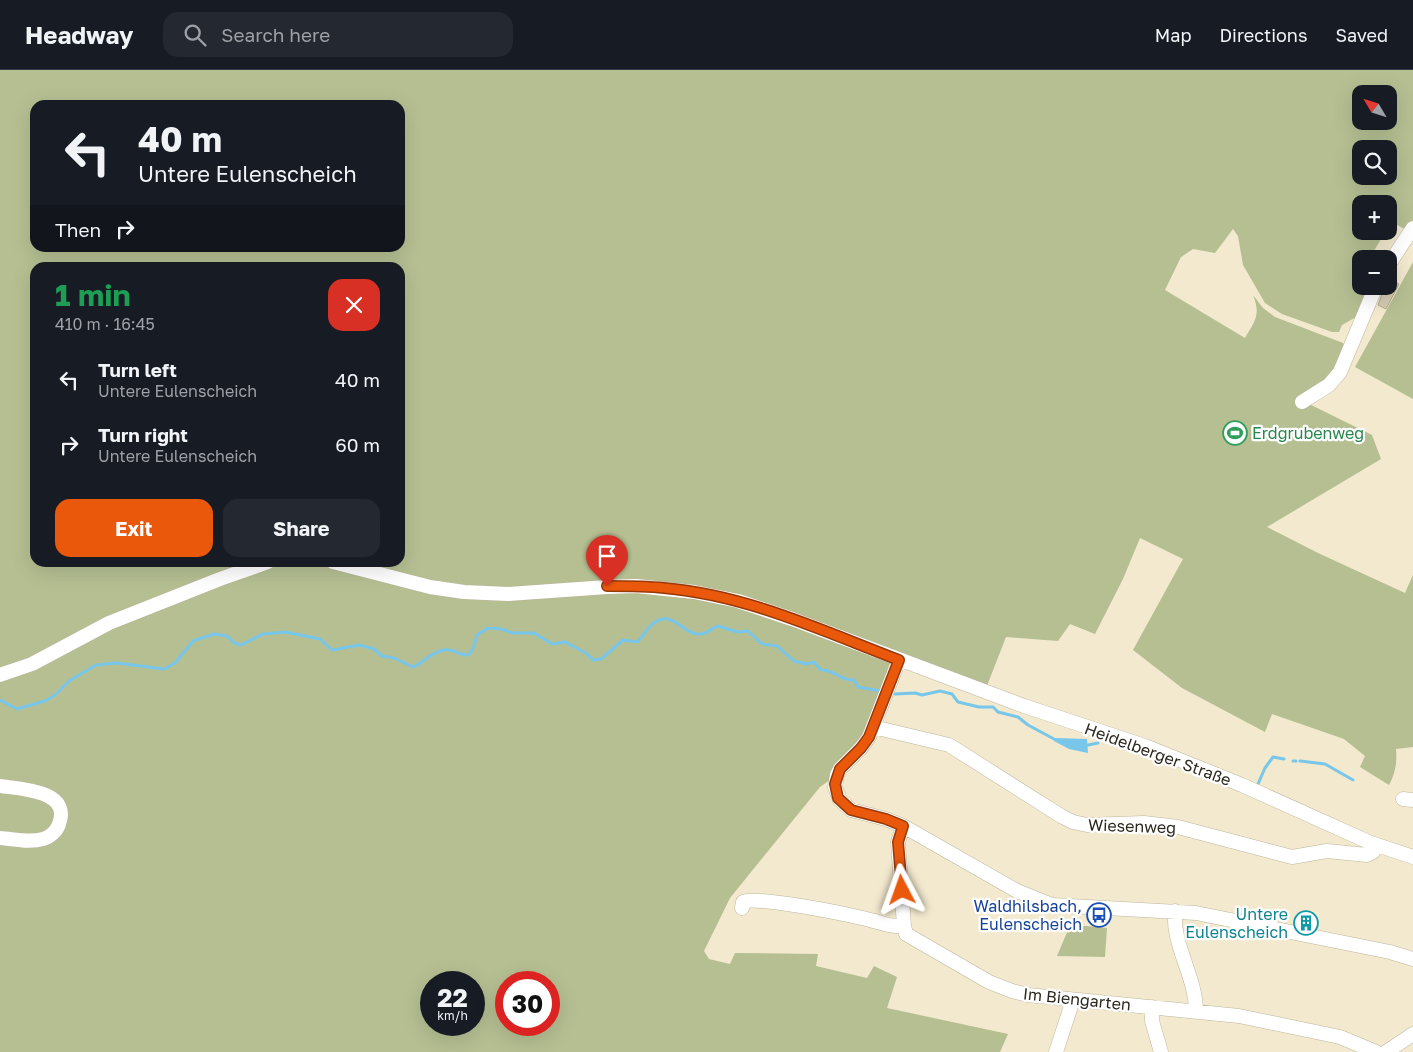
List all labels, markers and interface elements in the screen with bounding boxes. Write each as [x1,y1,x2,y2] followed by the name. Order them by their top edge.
[163,12,513,57] search box
[25,20,133,49] text: Headway
[181,21,209,49] icon: search
[221,23,330,46] text: Search here
[1155,24,1191,46] text: Map
[1219,24,1307,46] text: Directions
[1335,24,1388,46] text: Saved
[1352,85,1398,130] north arrow
[1352,85,1397,295] map controls
[138,118,222,160] text: 40 m
[55,120,120,185] icon: left
[1352,140,1397,185] button: search
[138,160,357,187] text: Untere Eulenscheich
[1352,195,1397,240] button: +
[111,215,139,243] icon: right
[55,218,101,241] text: Then
[1352,250,1397,295] button: −
[55,277,131,313] text: 1 min
[328,279,380,331] button: close
[55,314,155,334] text: 410 m · 16:45
[98,358,177,381] text: Turn left
[55,366,83,394] icon: left
[335,368,380,391] text: 40 m
[98,381,257,401] text: Untere Eulenscheich
[1222,420,1248,446] sports icon: Erdgrubenweg
[98,423,188,446] text: Turn right
[1252,423,1364,443] place label: Erdgrubenweg
[55,431,83,459] icon: right
[335,433,380,456] text: 60 m
[98,446,257,466] text: Untere Eulenscheich
[55,499,213,557] button: Exit
[223,499,380,557] button: Share
[586,535,628,586] pin
[593,542,621,570] icon: arrive
[1082,718,1234,790] street label: Heidelberger Straße
[1088,814,1176,838] street label: Wiesenweg
[875,863,927,915] position arrow
[973,896,1082,934] place label: Waldhilsbach, Eulenscheich
[1086,902,1112,928] bus stop icon: Waldhilsbach, Eulenscheich
[1185,904,1288,942] place label: Untere Eulenscheich
[1293,910,1319,936] building icon: Untere Eulenscheich
[495,971,560,1036] speed limit sign: 30
[437,982,468,1013] text: 22
[1022,983,1132,1015] street label: Im Biengarten
[437,1008,468,1023] text: km/h

